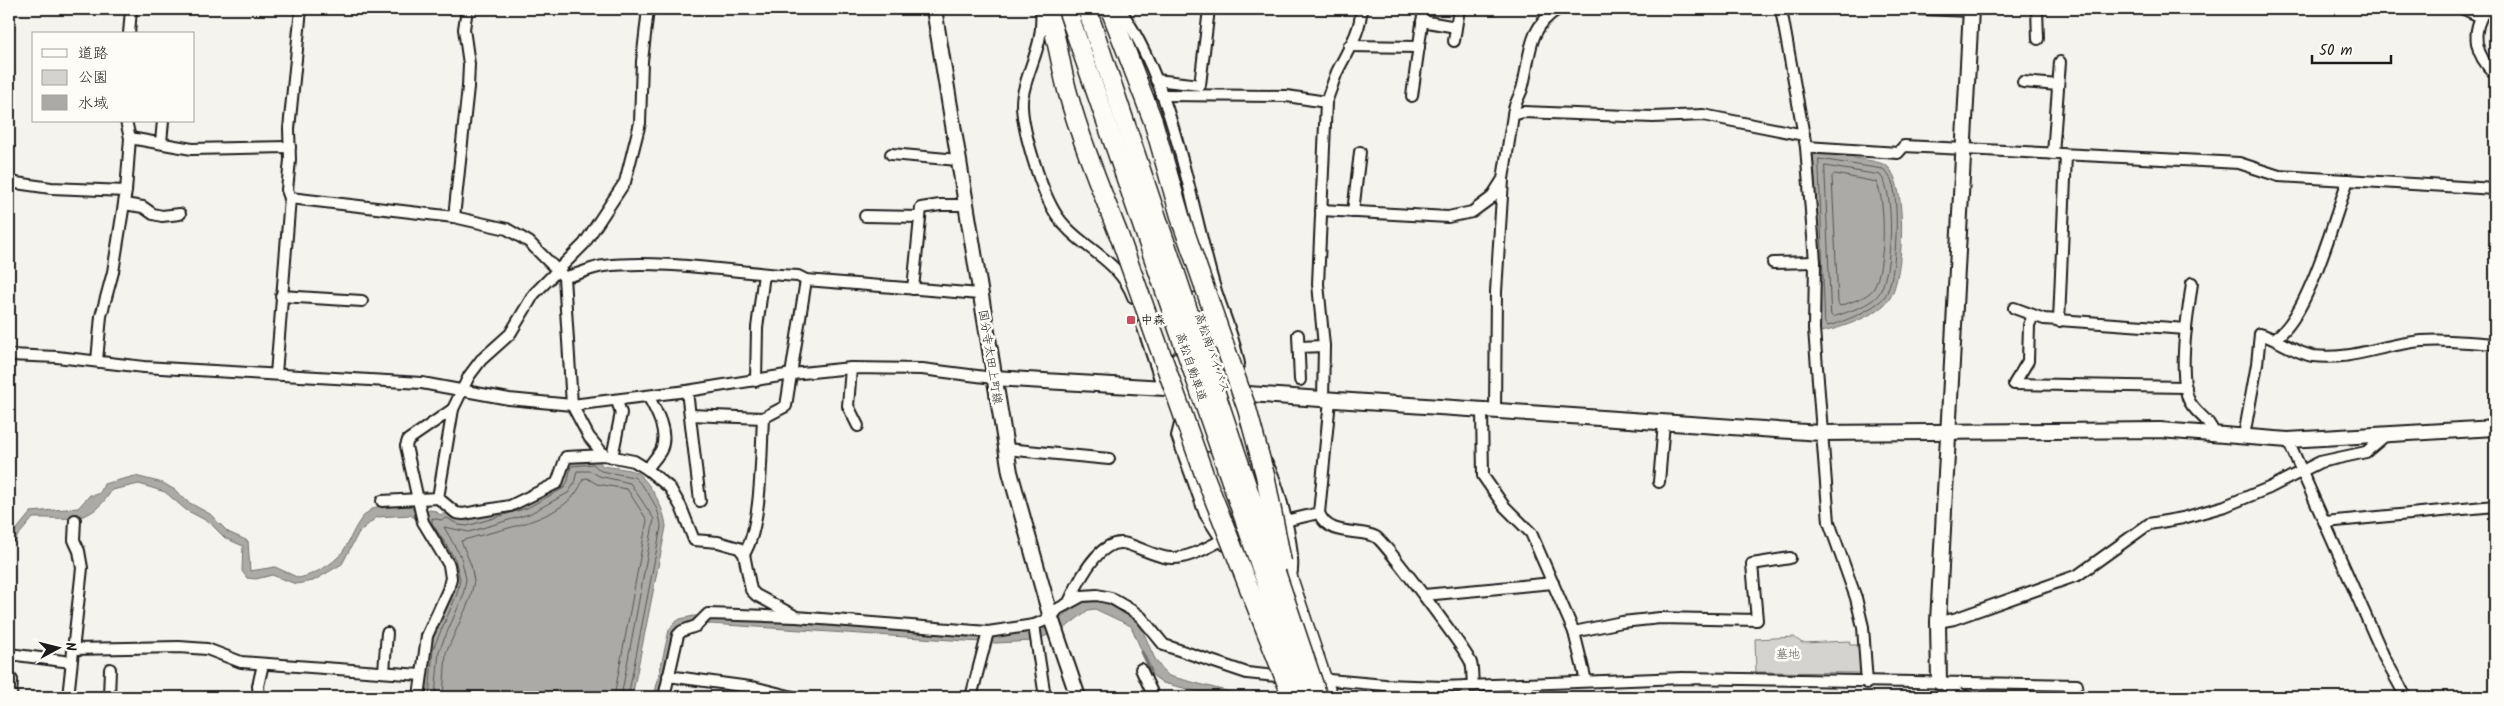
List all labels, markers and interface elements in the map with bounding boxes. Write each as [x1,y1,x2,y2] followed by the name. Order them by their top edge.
[32,32,195,122] legend
[2312,32,2390,64] scale bar
[2319,39,2353,63] text: 50 m
[78,42,108,66] text: 道路
[78,66,108,90] text: 公園
[78,92,108,116] text: 水域
[973,308,1007,406] street label: 国分寺太田上町線
[1189,310,1235,396] street label: 高松南バイパス
[1141,311,1165,330] place label: 中森
[1125,314,1137,326] marker: 中森
[1170,330,1212,404] street label: 高松自動車道
[32,624,82,674] north arrow
[58,641,81,652] text: N
[1776,645,1800,664] park label: 墓地

